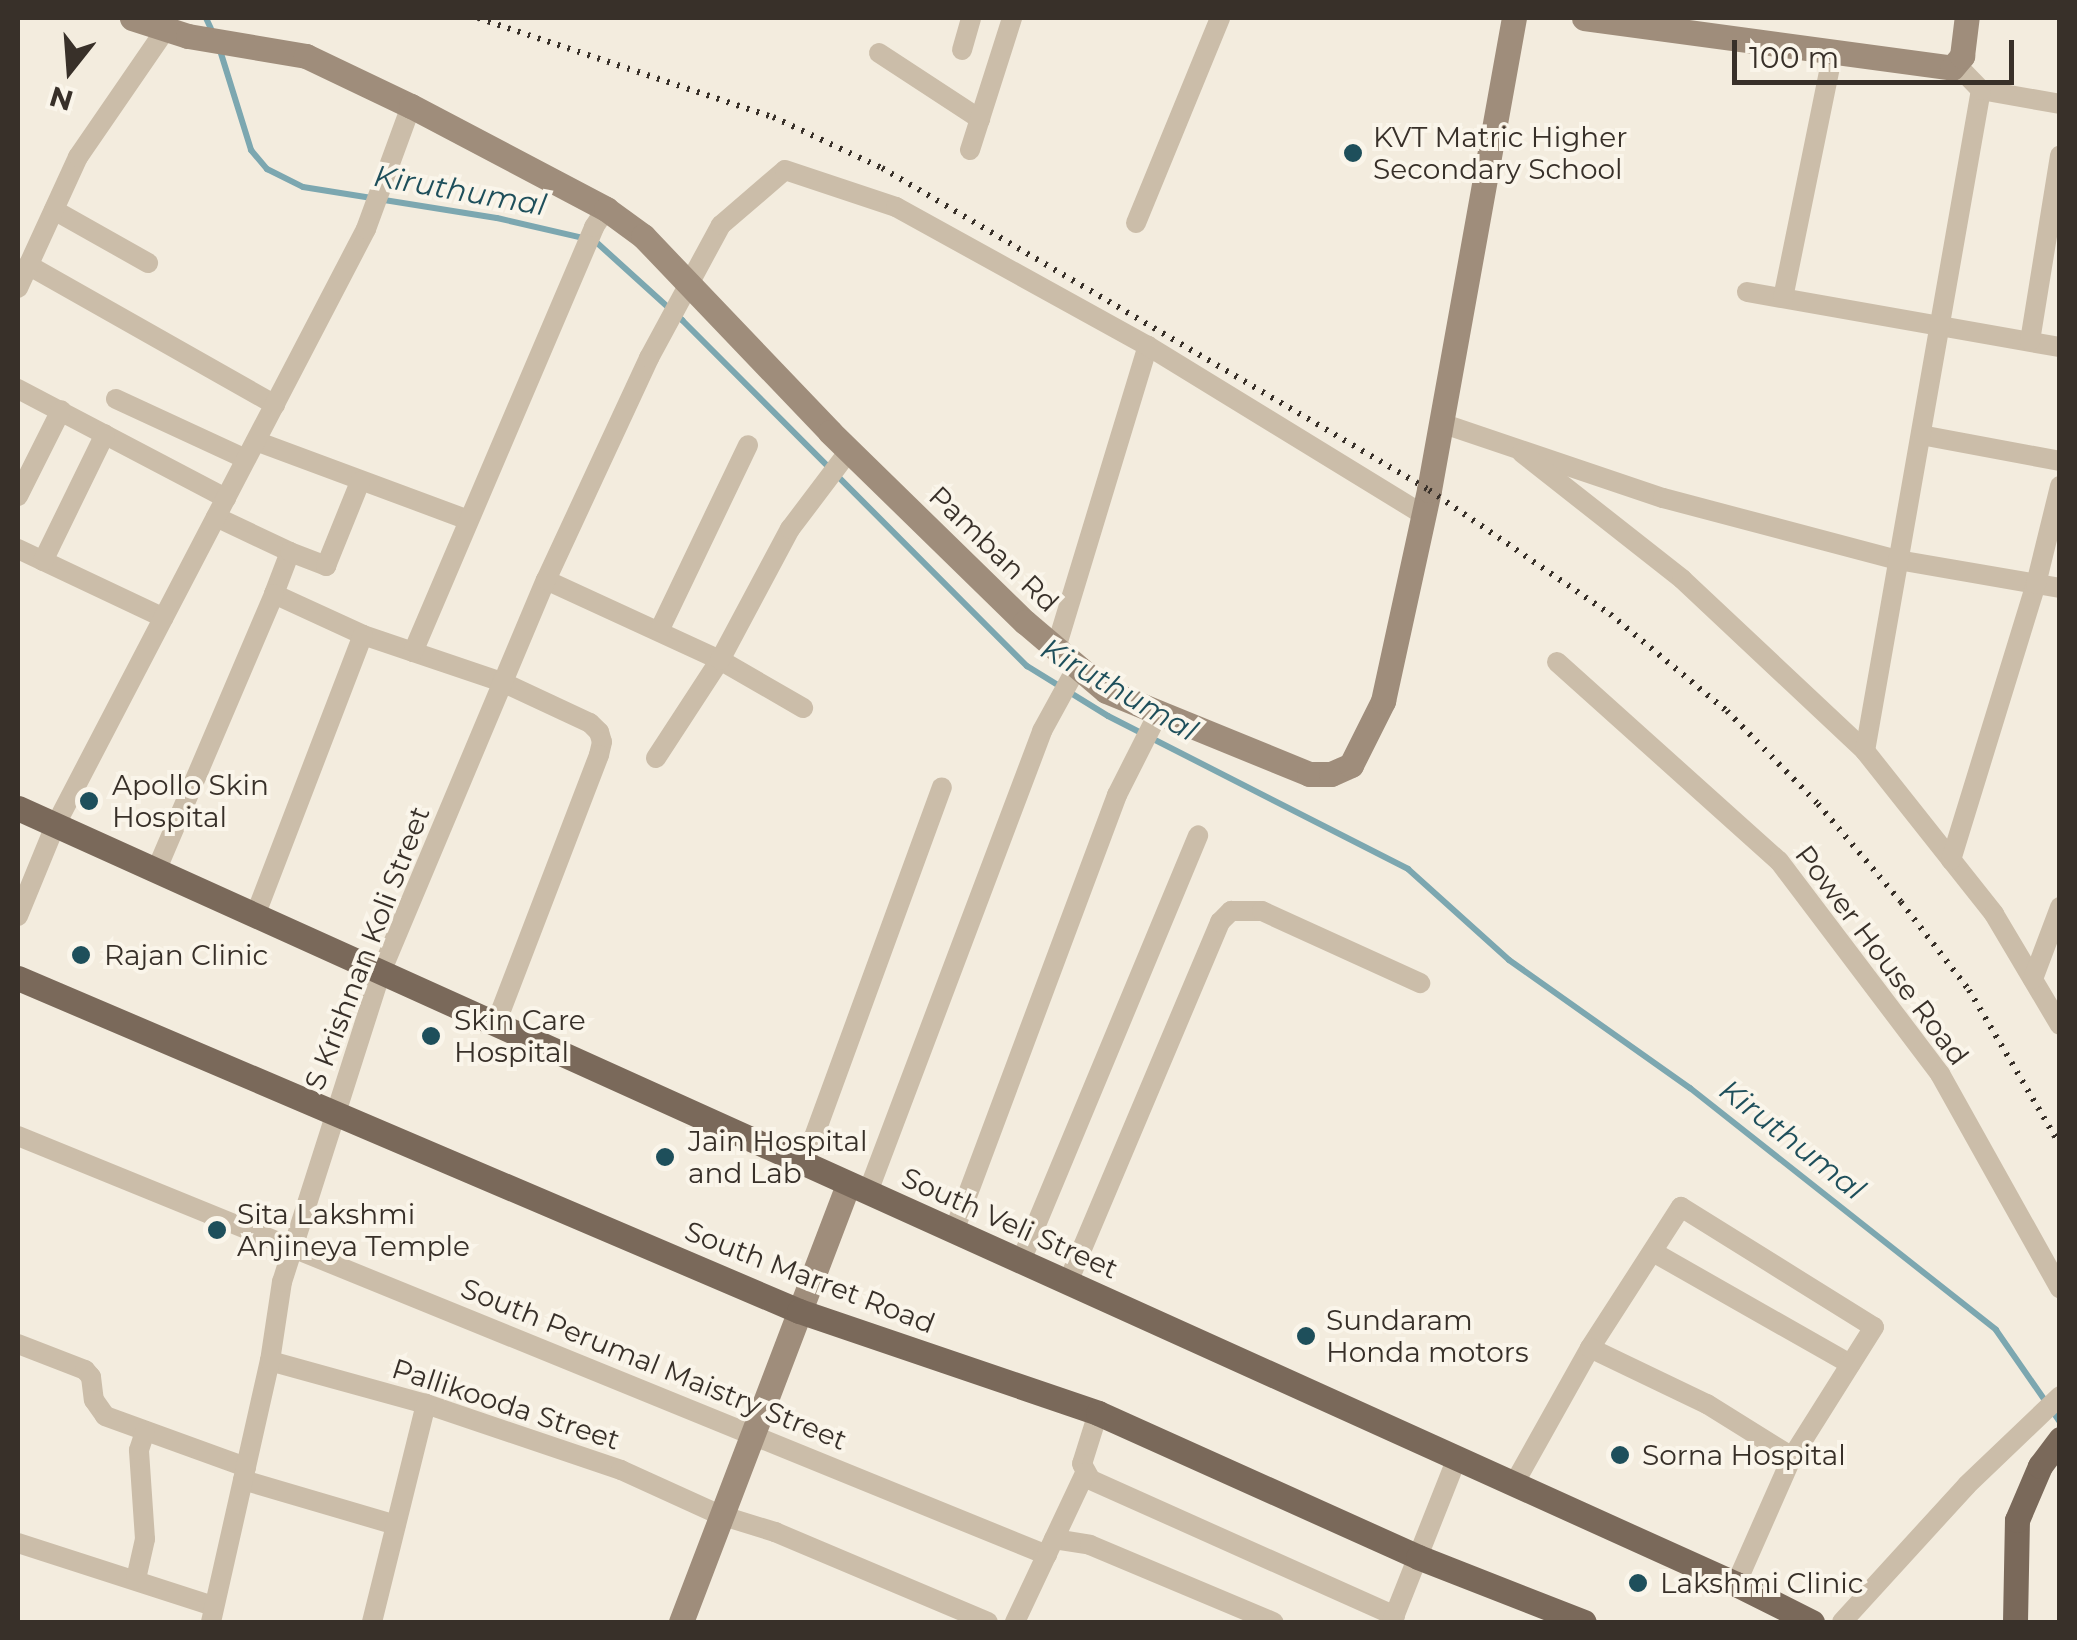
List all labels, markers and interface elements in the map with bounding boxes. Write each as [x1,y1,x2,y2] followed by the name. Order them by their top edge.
[20,20,120,120] north arrow
[1737,20,2020,82] scale bar
[1749,39,1839,76] text: 100 m
[45,79,77,118] text: N
[1373,120,1627,186] place label: KVT Matric Higher Secondary School
[1342,142,1364,164] marker: KVT Matric Higher Secondary School
[371,158,549,224] water label: Kiruthumal
[922,479,1066,619] street label: Pamban Rd
[1034,631,1204,749] water label: Kiruthumal
[112,768,269,834] place label: Apollo Skin Hospital
[76,788,102,814] marker: Apollo Skin Hospital
[297,802,437,1094] street label: S Krishnan Koli Street
[1788,838,1976,1072] street label: Power House Road
[104,938,268,972] place label: Rajan Clinic
[68,942,94,968] marker: Rajan Clinic
[454,1003,586,1069] place label: Skin Care Hospital
[418,1023,444,1049] marker: Skin Care Hospital
[1712,1072,1872,1208] water label: Kiruthumal
[688,1124,867,1190] place label: Jain Hospital and Lab
[652,1144,678,1170] marker: Jain Hospital and Lab
[897,1160,1123,1286] street label: South Veli Street
[237,1197,470,1263] place label: Sita Lakshmi Anjineya Temple
[680,1214,940,1340] street label: South Marret Road
[206,1219,228,1241] marker: Sita Lakshmi Anjineya Temple
[456,1271,852,1457] street label: South Perumal Maistry Street
[1326,1303,1529,1369] place label: Sundaram Honda motors
[1295,1325,1317,1347] marker: Sundaram Honda motors
[388,1351,624,1457] street label: Pallikooda Street
[1642,1438,1846,1472] place label: Sorna Hospital
[1607,1442,1633,1468] marker: Sorna Hospital
[1660,1566,1864,1600] place label: Lakshmi Clinic
[1625,1570,1651,1596] marker: Lakshmi Clinic

